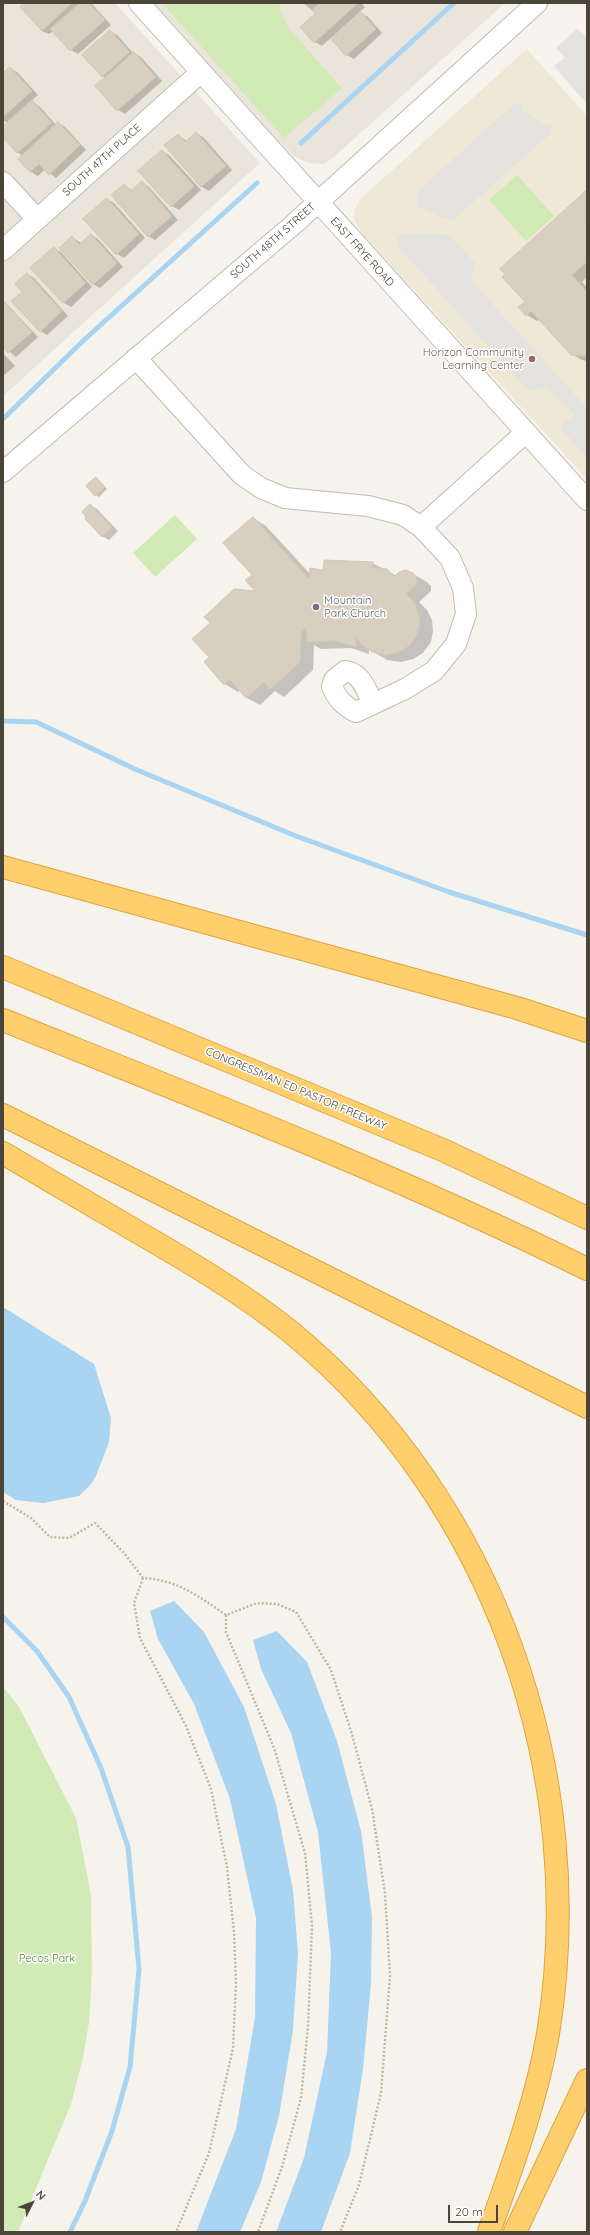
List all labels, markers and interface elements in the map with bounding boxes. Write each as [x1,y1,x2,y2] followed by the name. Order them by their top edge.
[60,121,144,199] street label: SOUTH 47TH PLACE
[228,200,318,282] street label: SOUTH 48TH STREET
[327,215,397,289] street label: EAST FRYE ROAD
[423,346,524,372] place label: Horizon Community Learning Center
[527,354,537,364] marker: Horizon Community Learning Center
[324,594,386,620] place label: Mountain Park Church
[311,602,321,612] marker: Mountain Park Church
[203,1045,389,1133] street label: CONGRESSMAN ED PASTOR FREEWAY
[19,1952,75,1966] park label: Pecos Park
[12,2183,52,2223] north arrow
[33,2187,49,2203] text: N
[450,2197,500,2223] scale bar
[455,2204,483,2219] text: 20 m

